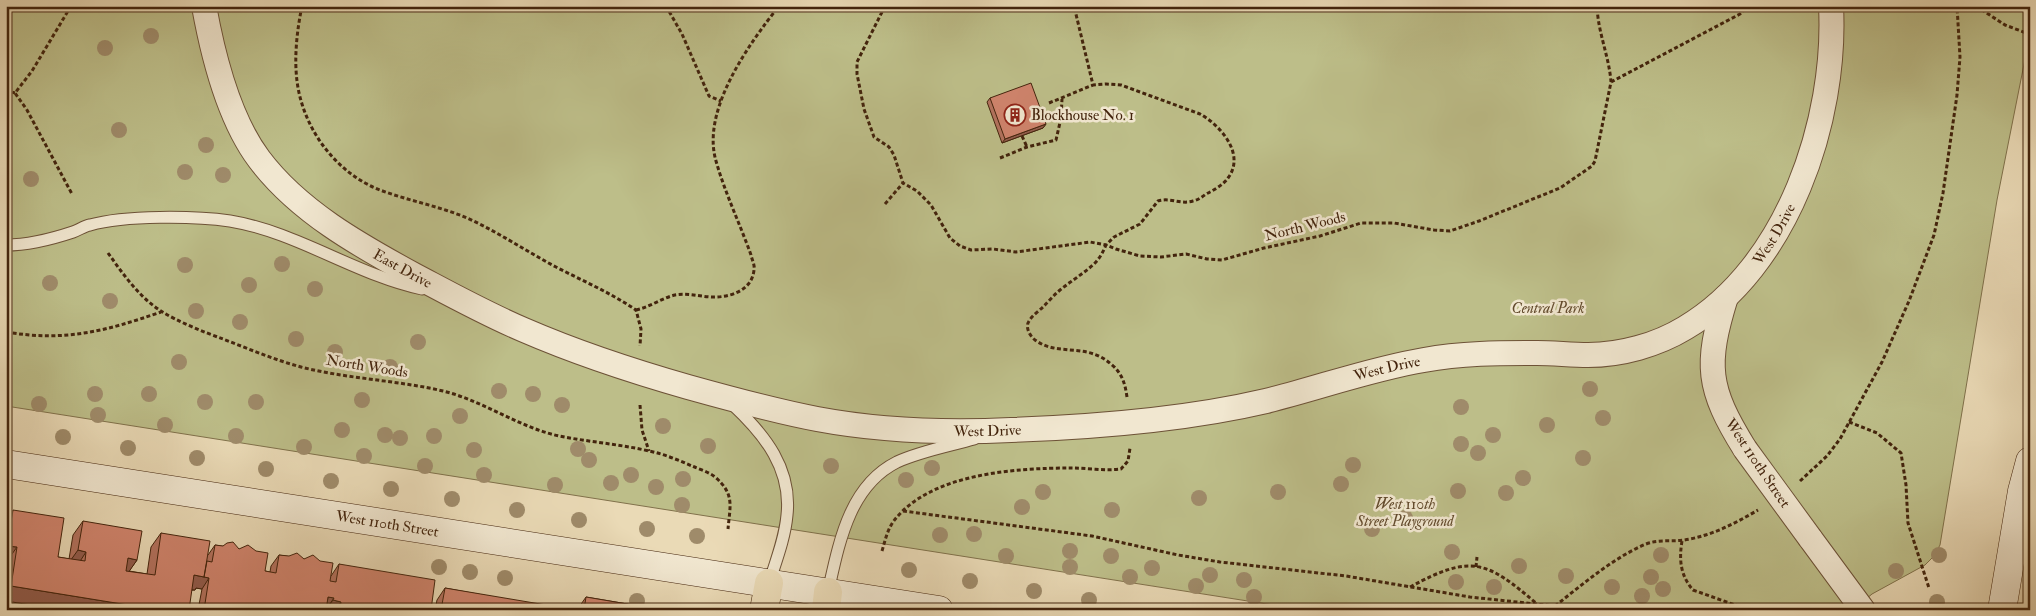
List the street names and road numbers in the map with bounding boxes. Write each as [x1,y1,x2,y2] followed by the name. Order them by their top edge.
[1748,201,1800,269] street label: West Drive
[1263,207,1348,246] street label: North Woods
[370,245,435,293] street label: East Drive
[325,351,409,382] street label: North Woods
[1351,352,1422,386] street label: West Drive
[1720,414,1795,512] street label: West 110th Street
[953,421,1022,441] street label: West Drive
[334,507,440,542] street label: West 110th Street

